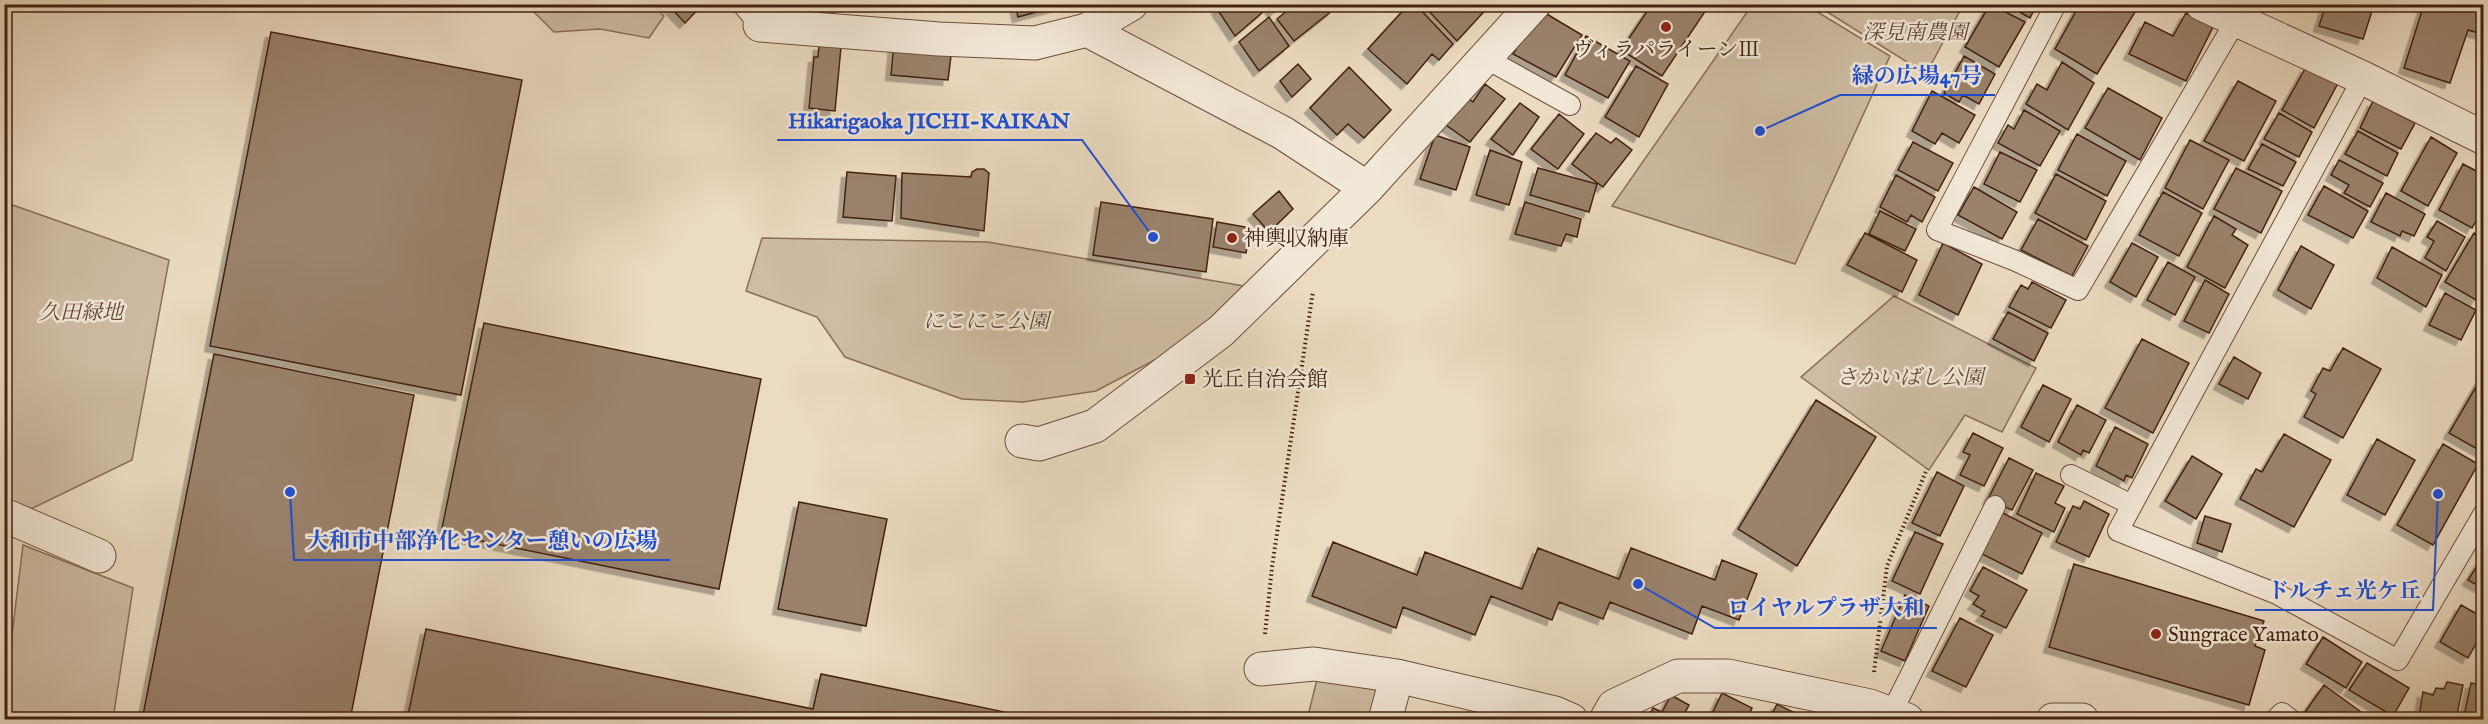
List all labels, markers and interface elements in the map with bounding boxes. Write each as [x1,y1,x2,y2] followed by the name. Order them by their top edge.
[1659,20,1673,34] marker: ヴィラパライーンⅢ
[1863,20,1970,47] park label: 深見南農園
[1573,37,1759,64] place label: ヴィラパライーンⅢ
[1840,55,1995,95] callout: 緑の広場47号
[1852,63,1982,91] text: 緑の広場47号
[777,100,1082,140] callout: Hikarigaoka JICHI-KAIKAN
[788,108,1070,136] text: Hikarigaoka JICHI-KAIKAN
[1244,226,1349,253] place label: 神輿収納庫
[1225,231,1239,245] marker: 神輿収納庫
[39,300,125,327] park label: 久田緑地
[923,309,1052,336] park label: にこにこ公園
[1837,365,1986,392] park label: さかいばし公園
[1202,367,1328,394] place label: 光丘自治会館
[1183,372,1197,386] marker: 光丘自治会館
[294,520,670,560] callout: 大和市中部浄化センター憩いの広場
[306,528,658,556] text: 大和市中部浄化センター憩いの広場
[2255,570,2433,610] callout: ドルチェ光ケ丘
[2267,578,2421,606] text: ドルチェ光ケ丘
[1715,588,1937,628] callout: ロイヤルプラザ大和
[1727,595,1925,623] text: ロイヤルプラザ大和
[2168,622,2319,649] place label: Sungrace Yamato
[2149,627,2163,641] marker: Sungrace Yamato

